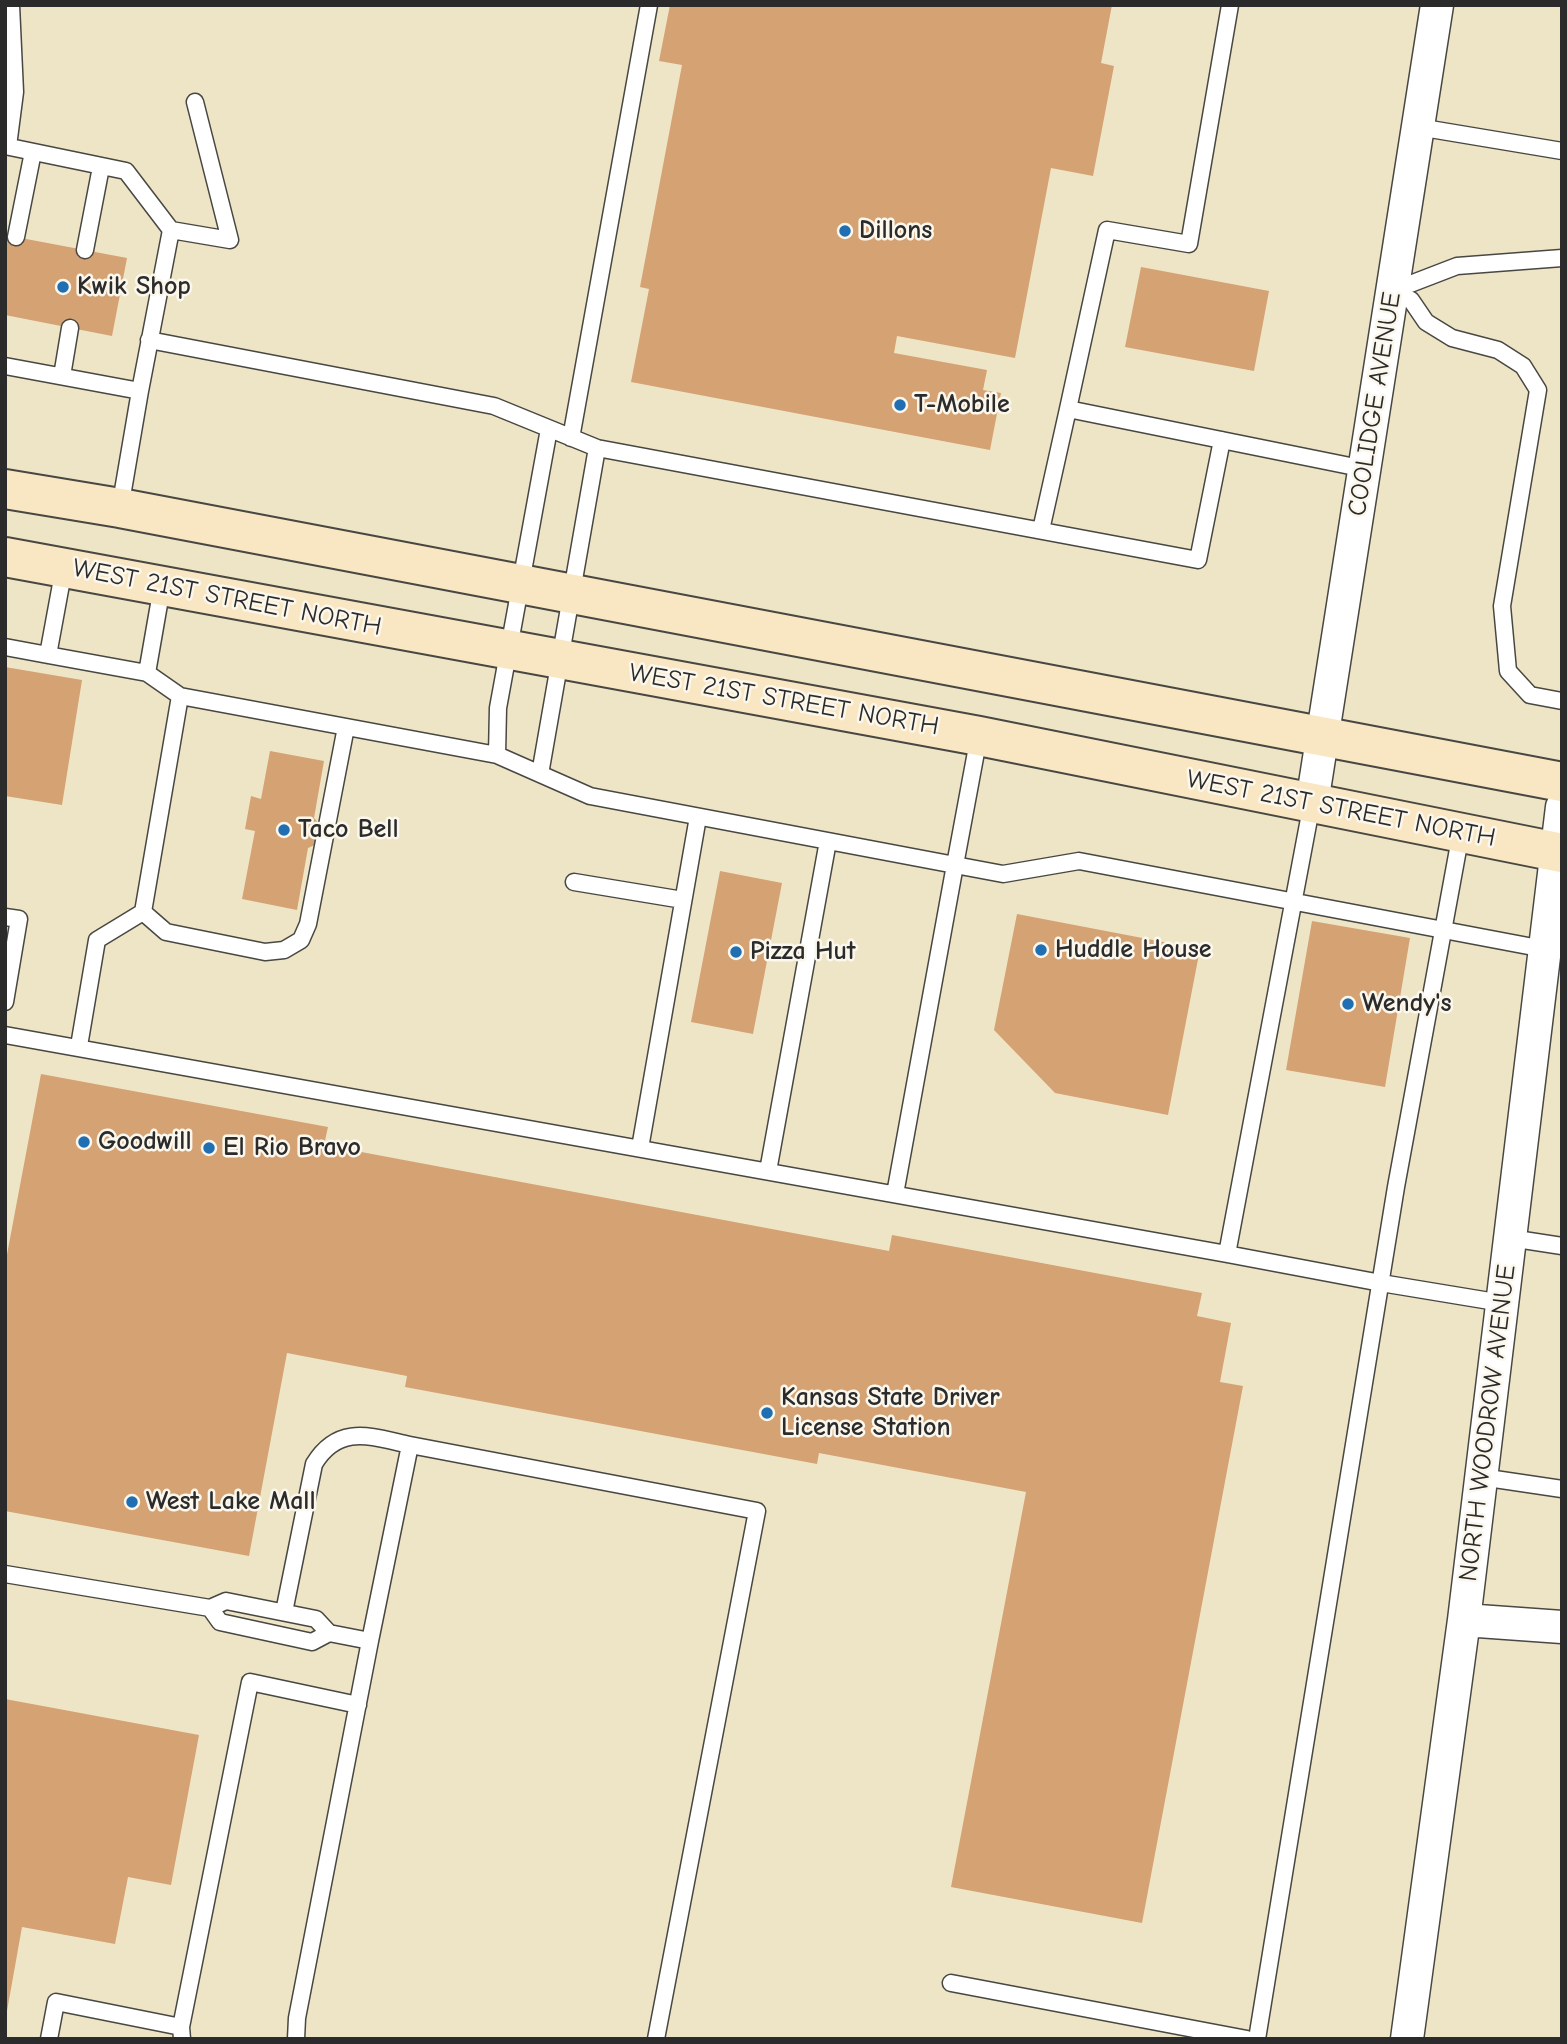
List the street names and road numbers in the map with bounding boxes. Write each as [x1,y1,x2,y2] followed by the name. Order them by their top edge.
[1342,290,1408,518] street label: COOLIDGE AVENUE
[70,553,384,643] street label: WEST 21ST STREET NORTH
[627,657,941,743] street label: WEST 21ST STREET NORTH
[1184,764,1498,854] street label: WEST 21ST STREET NORTH
[1453,1263,1523,1583] street label: NORTH WOODROW AVENUE

